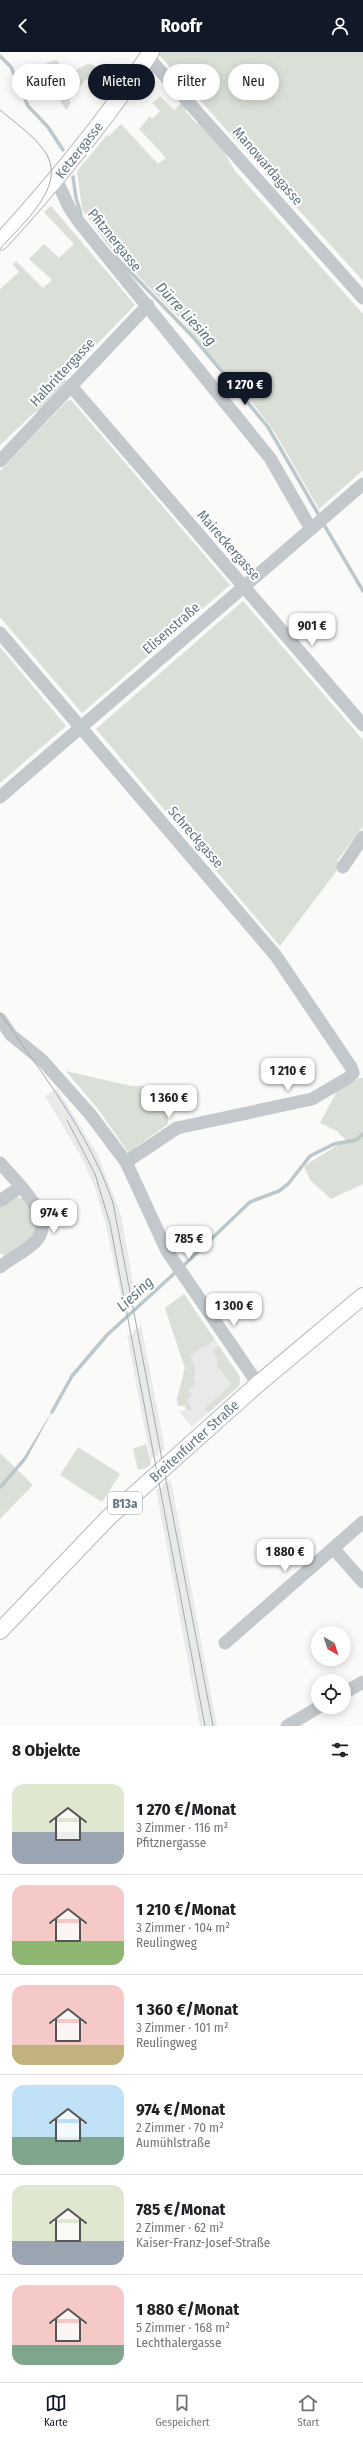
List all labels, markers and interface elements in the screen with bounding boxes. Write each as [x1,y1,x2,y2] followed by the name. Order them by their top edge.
[12,15,34,37] icon: back
[161,15,202,37] text: Roofr
[329,15,351,37] icon: person
[12,64,80,100] chip: Kaufen
[88,64,155,100] chip: Mieten
[163,64,220,100] chip: Filter
[228,64,279,100] chip: Neu
[52,118,107,182] street label: Ketzergasse
[229,124,306,209] street label: Manowardagasse
[84,206,145,275] street label: Pfitznergasse
[152,278,220,350] water label: Dürre Liesing
[26,335,98,410] street label: Halbrittergasse
[208,372,282,406] pin: 1 270 €
[227,377,263,392] text: 1 270 €
[193,507,264,584] street label: Maireckergasse
[139,599,203,658] street label: Elisenstraße
[284,613,340,647] pin: 901 €
[298,618,326,633] text: 901 €
[164,803,227,872] street label: Schreckgasse
[251,1058,325,1092] pin: 1 210 €
[270,1063,306,1078] text: 1 210 €
[132,1085,206,1119] pin: 1 360 €
[150,1090,188,1105] text: 1 360 €
[26,1200,82,1234] pin: 974 €
[40,1205,68,1220] text: 974 €
[161,1226,217,1260] pin: 785 €
[175,1231,203,1246] text: 785 €
[113,1273,157,1315] water label: Liesing
[197,1293,271,1327] pin: 1 300 €
[215,1298,253,1313] text: 1 300 €
[146,1397,243,1486] street label: Breitenfurter Straße
[108,1492,142,1514] road number: B13a
[248,1539,322,1573] pin: 1 880 €
[266,1544,304,1559] text: 1 880 €
[311,1626,351,1666] north arrow
[311,1626,351,1714] map controls
[311,1674,351,1714] button: locate
[329,1739,351,1761] icon: filters
[12,1740,80,1761] text: 8 Objekte
[136,1799,236,1820] text: 1 270 €/Monat
[44,1800,92,1848] icon: home
[136,1820,228,1835] text: 3 Zimmer · 116 m²
[136,1835,206,1850] text: Pfitznergasse
[136,1899,236,1920] text: 1 210 €/Monat
[44,1901,92,1949] icon: home
[136,1920,230,1935] text: 3 Zimmer · 104 m²
[136,1935,197,1950] text: Reulingweg
[136,1999,238,2020] text: 1 360 €/Monat
[44,2001,92,2049] icon: home
[136,2020,228,2035] text: 3 Zimmer · 101 m²
[136,2035,197,2050] text: Reulingweg
[136,2099,225,2120] text: 974 €/Monat
[44,2101,92,2149] icon: home
[136,2120,224,2135] text: 2 Zimmer · 70 m²
[136,2135,210,2150] text: Aumühlstraße
[136,2199,226,2220] text: 785 €/Monat
[44,2201,92,2249] icon: home
[136,2220,224,2235] text: 2 Zimmer · 62 m²
[136,2235,270,2250] text: Kaiser-Franz-Josef-Straße
[136,2299,239,2320] text: 1 880 €/Monat
[44,2301,92,2349] icon: home
[136,2320,230,2335] text: 5 Zimmer · 168 m²
[136,2335,221,2350] text: Lechthalergasse
[44,2392,68,2429] tab: Karte
[155,2392,209,2429] tab: Gespeichert
[297,2392,319,2429] tab: Start

